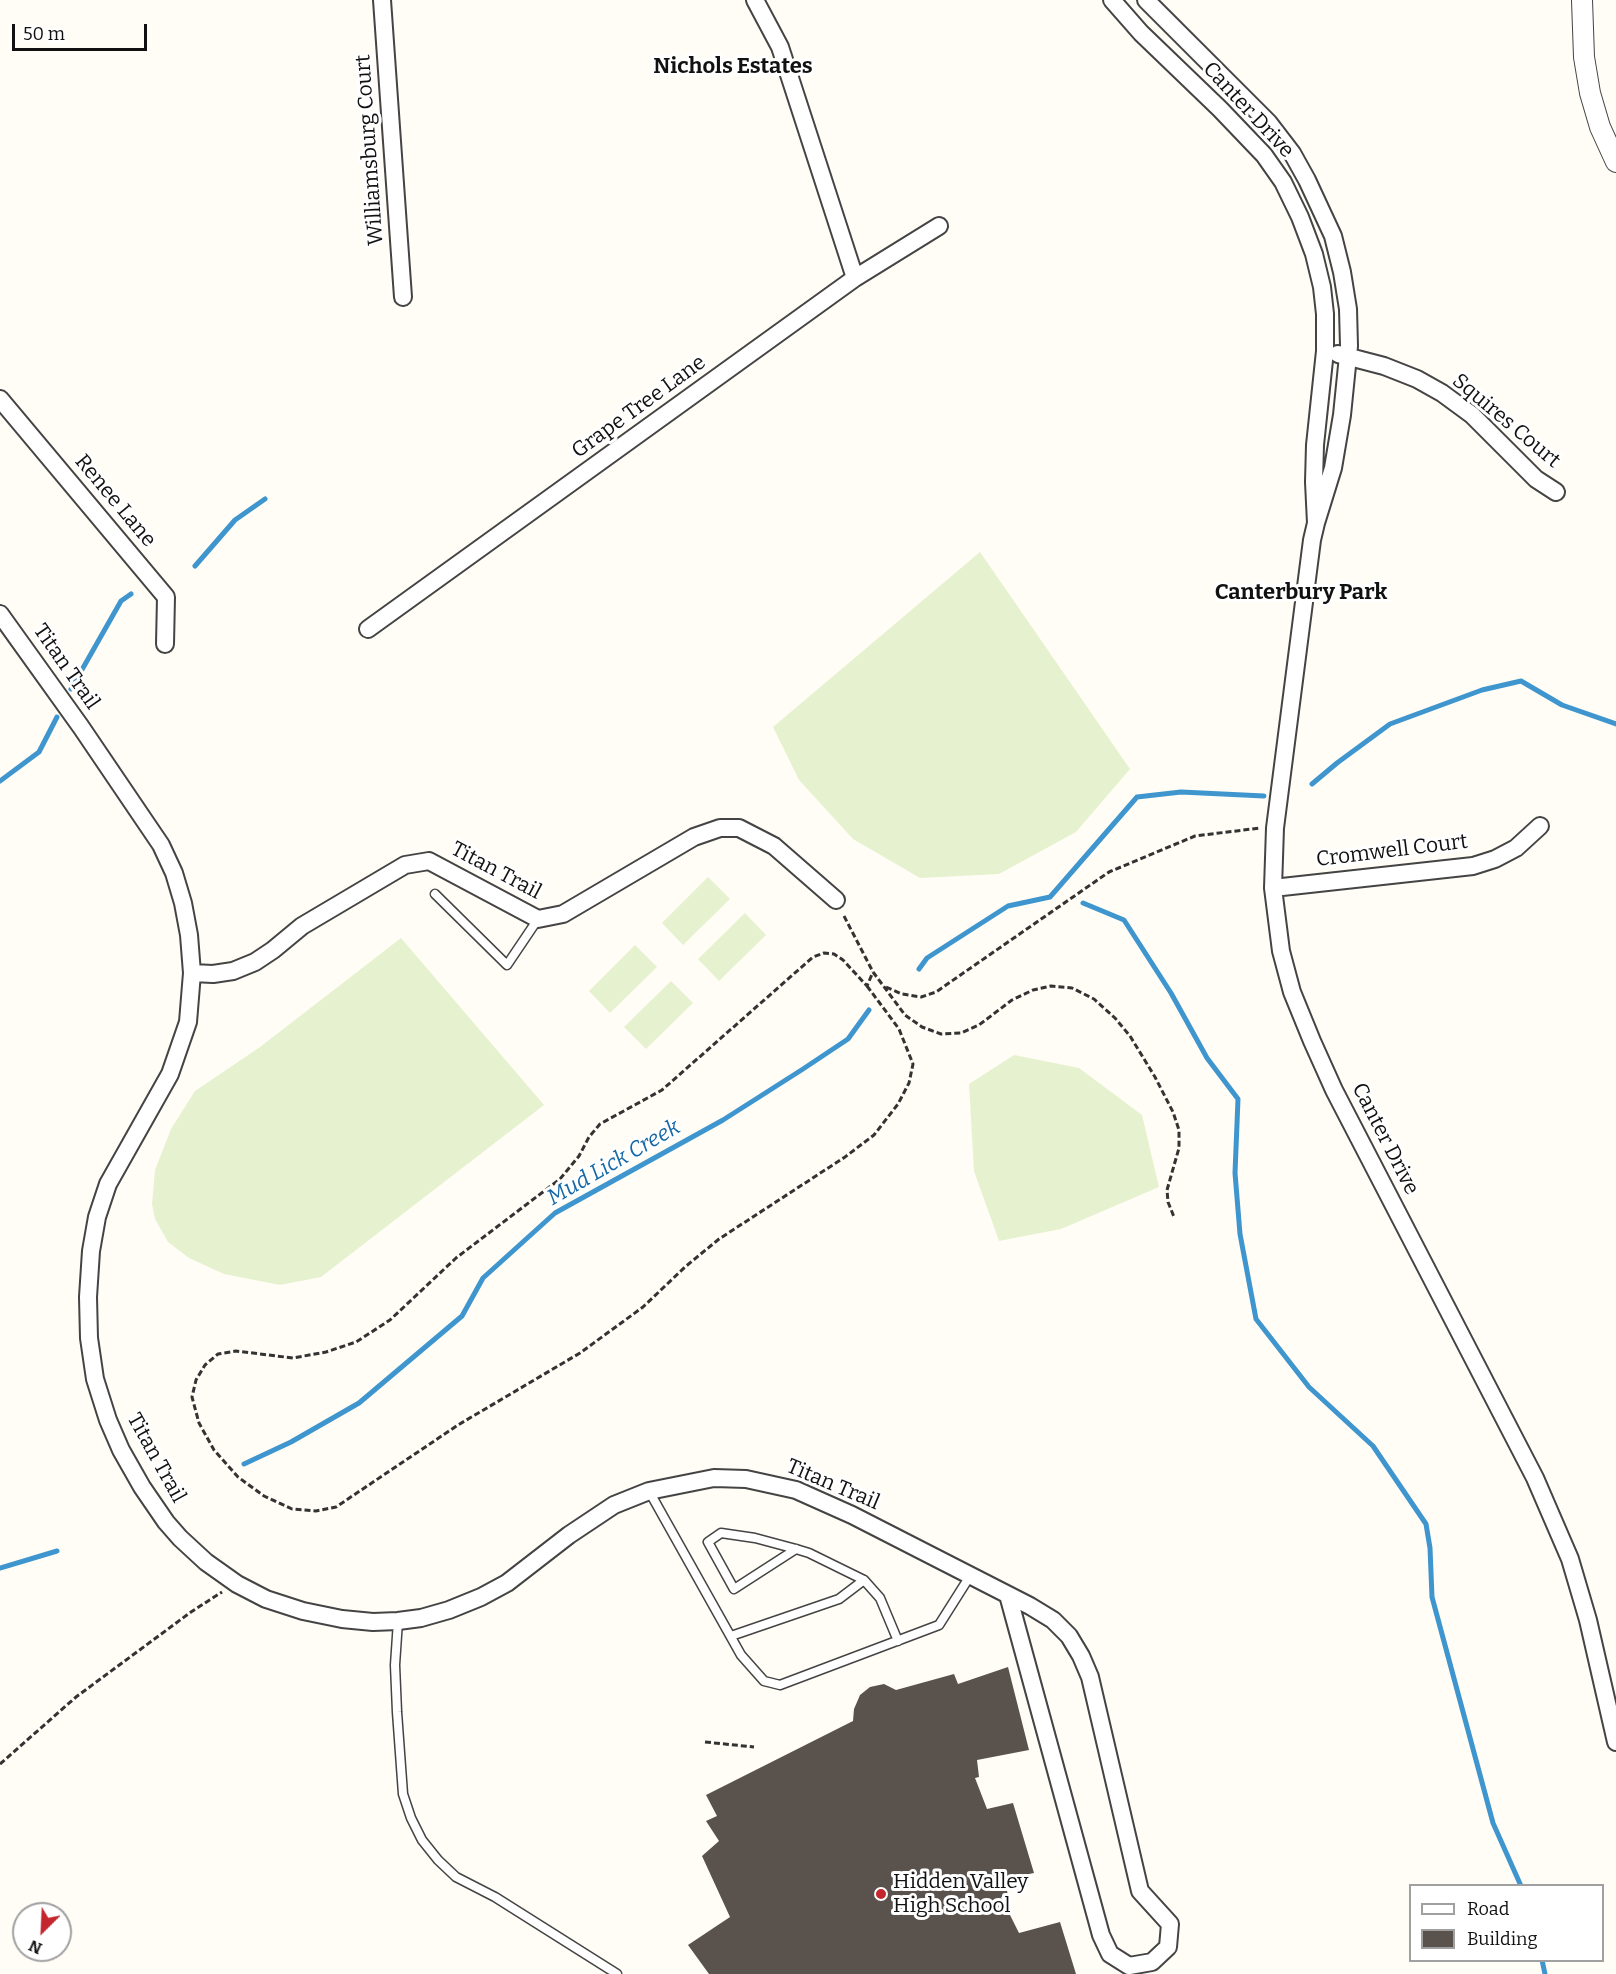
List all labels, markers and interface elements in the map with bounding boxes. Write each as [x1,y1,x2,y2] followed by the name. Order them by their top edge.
[15,12,150,50] scale bar
[23,23,65,45] text: 50 m
[351,54,389,246] street label: Williamsburg Court
[653,54,813,80] district label: Nichols Estates
[1197,57,1299,163] street label: Canter Drive
[567,350,711,464] street label: Grape Tree Lane
[1447,369,1565,473] street label: Squires Court
[69,450,161,552] street label: Renee Lane
[1215,580,1387,606] district label: Canterbury Park
[27,619,105,715] street label: Titan Trail
[1315,829,1469,873] street label: Cromwell Court
[447,837,545,905] street label: Titan Trail
[1346,1079,1424,1199] street label: Canter Drive
[543,1114,685,1212] water label: Mud Lick Creek
[121,1409,191,1507] street label: Titan Trail
[783,1454,883,1516] street label: Titan Trail
[893,1869,1028,1919] place label: Hidden Valley High School
[1409,1884,1604,1962] legend
[874,1887,888,1901] marker: Hidden Valley High School
[1467,1898,1509,1920] text: Road
[12,1902,72,1962] north arrow
[1467,1928,1538,1950] text: Building
[26,1936,45,1958] text: N

